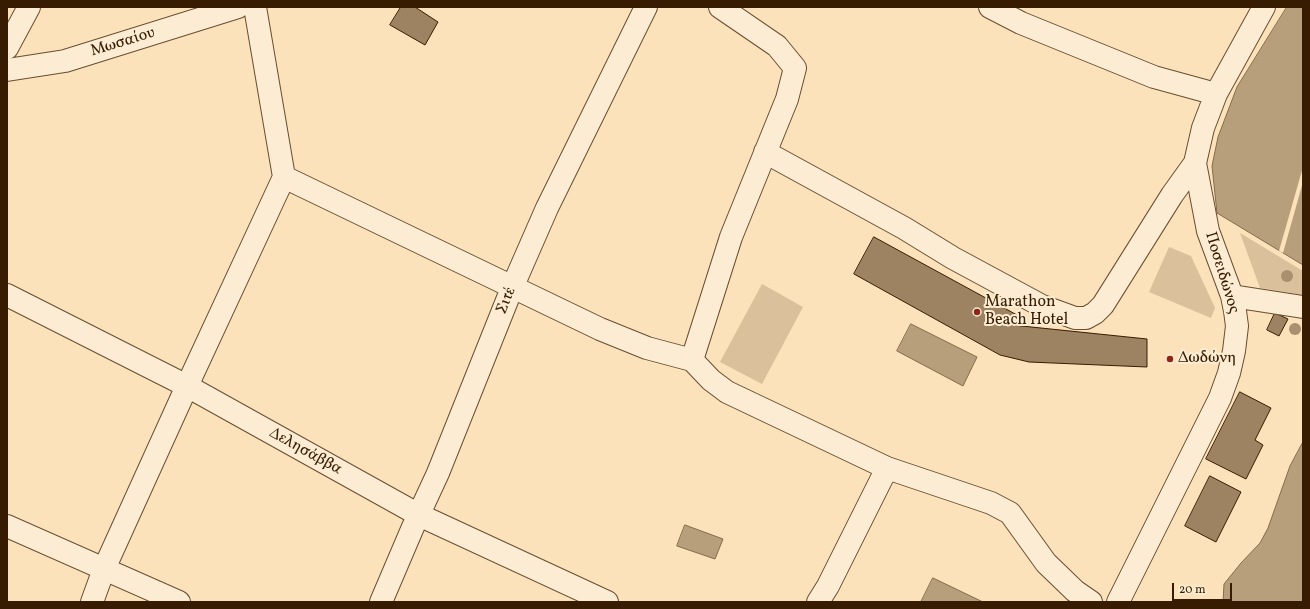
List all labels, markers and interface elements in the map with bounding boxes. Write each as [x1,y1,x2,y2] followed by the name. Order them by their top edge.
[88,24,158,62] street label: Μωσαίου
[1200,230,1242,316] street label: Ποσειδώνος
[493,285,521,317] street label: Σιτέ
[985,293,1068,331] place label: Marathon Beach Hotel
[972,307,982,317] marker: Marathon Beach Hotel
[1178,349,1236,369] place label: Δωδώνη
[1165,354,1175,364] marker: Δωδώνη
[265,424,345,480] street label: Δελησάββα
[1174,575,1234,601] scale bar
[1179,582,1206,598] text: 20 m

